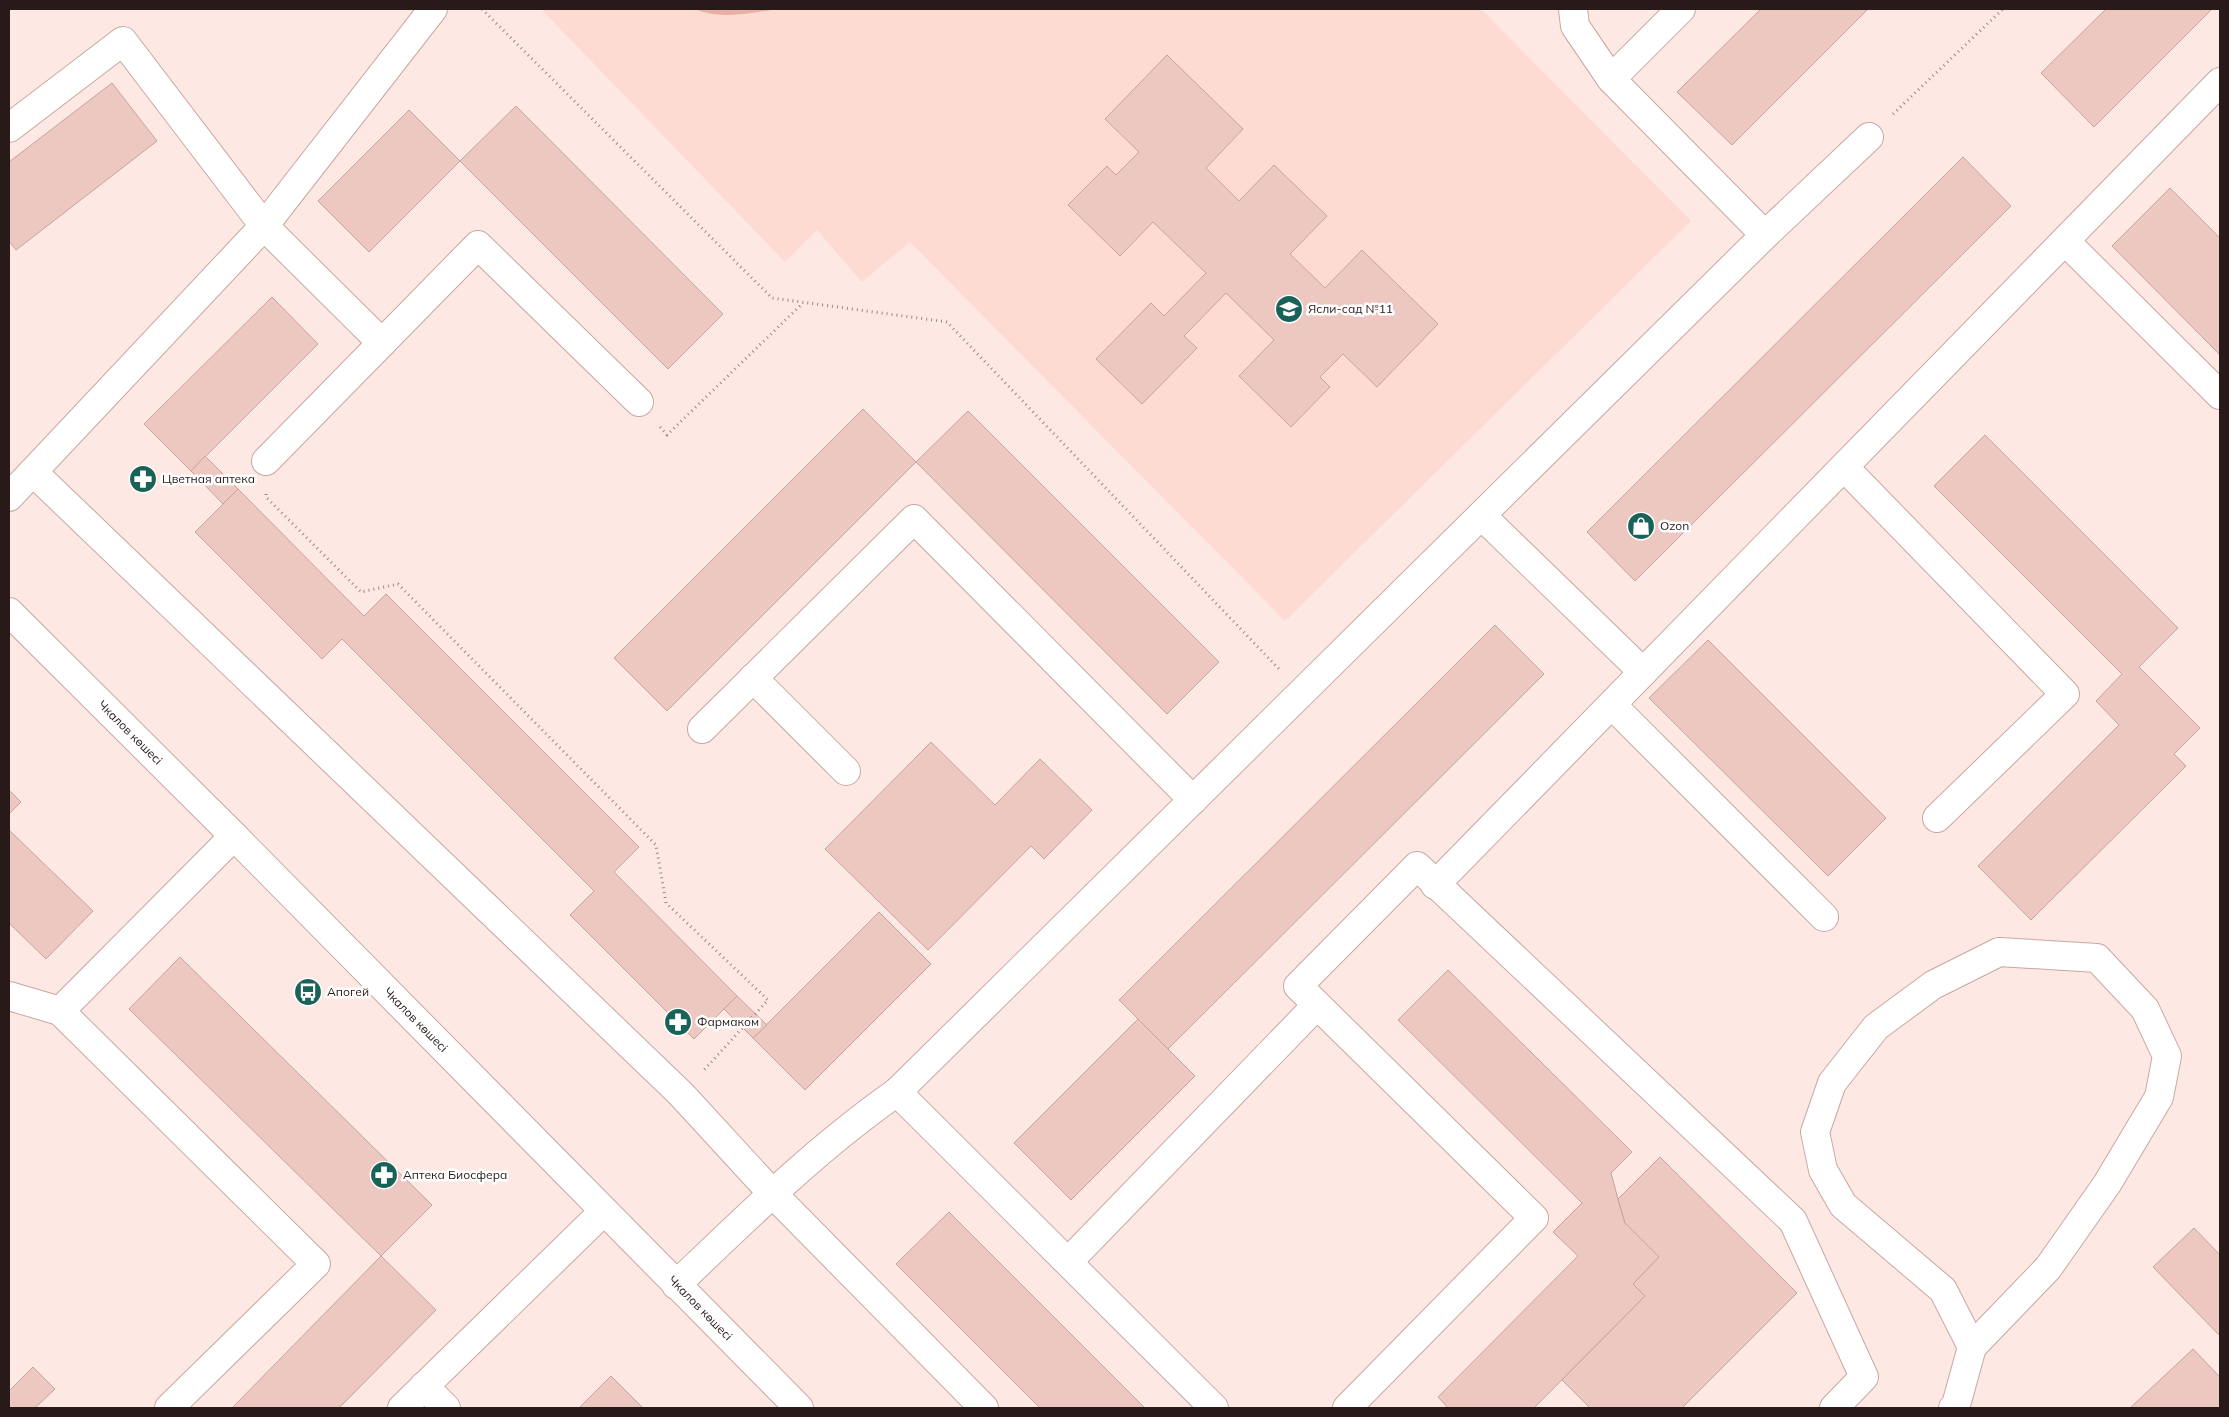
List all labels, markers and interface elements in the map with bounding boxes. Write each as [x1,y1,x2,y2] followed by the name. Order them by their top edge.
[1274,294,1304,324] school or university icon: Ясли-сад №11
[1308,301,1393,316] place label: Ясли-сад №11
[128,464,158,494] pharmacy icon: Цветная аптека
[162,471,255,486] place label: Цветная аптека
[1626,511,1656,541] shop icon: Ozon
[1660,518,1689,533] place label: Ozon
[95,697,166,768] street label: Чкалов көшесі
[293,977,323,1007] bus stop icon: Апогей
[327,984,369,999] place label: Апогей
[381,984,451,1055] street label: Чкалов көшесі
[663,1007,693,1037] pharmacy icon: Фармаком
[697,1014,759,1029] place label: Фармаком
[369,1160,399,1190] pharmacy icon: Аптека Биосфера
[403,1167,507,1182] place label: Аптека Биосфера
[665,1272,736,1343] street label: Чкалов көшесі

